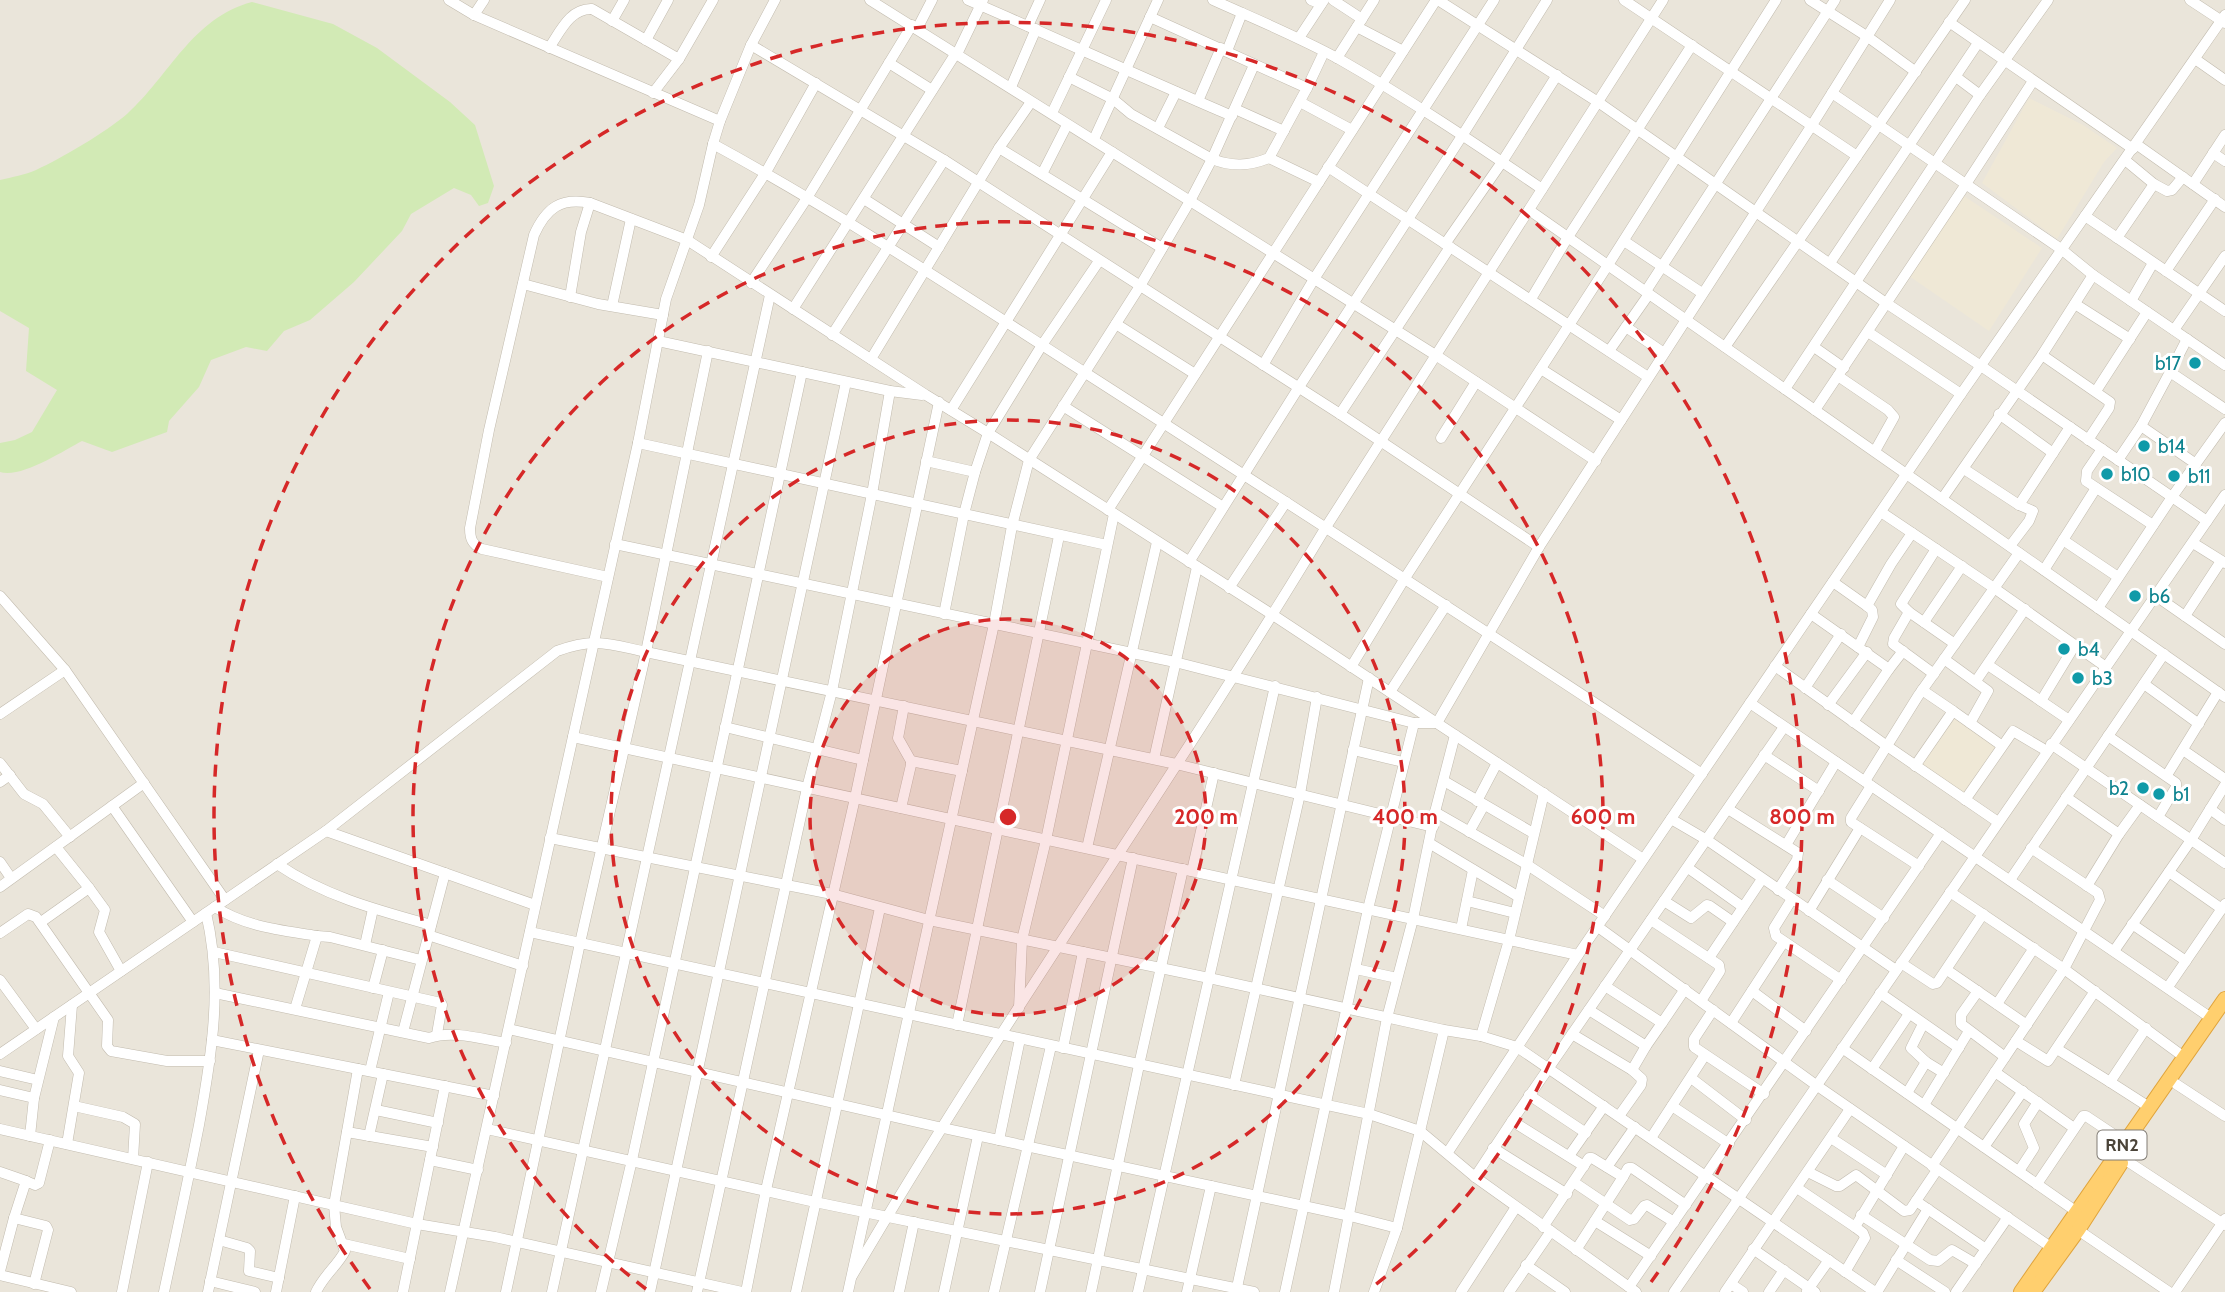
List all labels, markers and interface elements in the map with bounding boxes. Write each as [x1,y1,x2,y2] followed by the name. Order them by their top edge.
[2155,352,2181,375] place label: b17
[2187,355,2203,371] marker: b17
[2158,435,2185,458] place label: b14
[2136,438,2152,454] marker: b14
[2121,463,2151,486] place label: b10
[2188,465,2211,488] place label: b11
[2099,466,2115,482] marker: b10
[2166,468,2182,484] marker: b11
[2149,585,2170,608] place label: b6
[2127,588,2143,604] marker: b6
[2078,638,2100,661] place label: b4
[2056,641,2072,657] marker: b4
[2092,667,2113,690] place label: b3
[2070,670,2086,686] marker: b3
[2109,777,2129,800] place label: b2
[2135,780,2151,796] marker: b2
[2173,783,2189,806] place label: b1
[2151,786,2167,802] marker: b1
[1174,804,1238,829] text: 200 m
[1372,804,1438,829] text: 400 m
[1571,804,1635,829] text: 600 m
[1769,804,1835,829] text: 800 m
[996,805,1020,829] centre of rings
[2098,1130,2146,1160] road number: RN2

